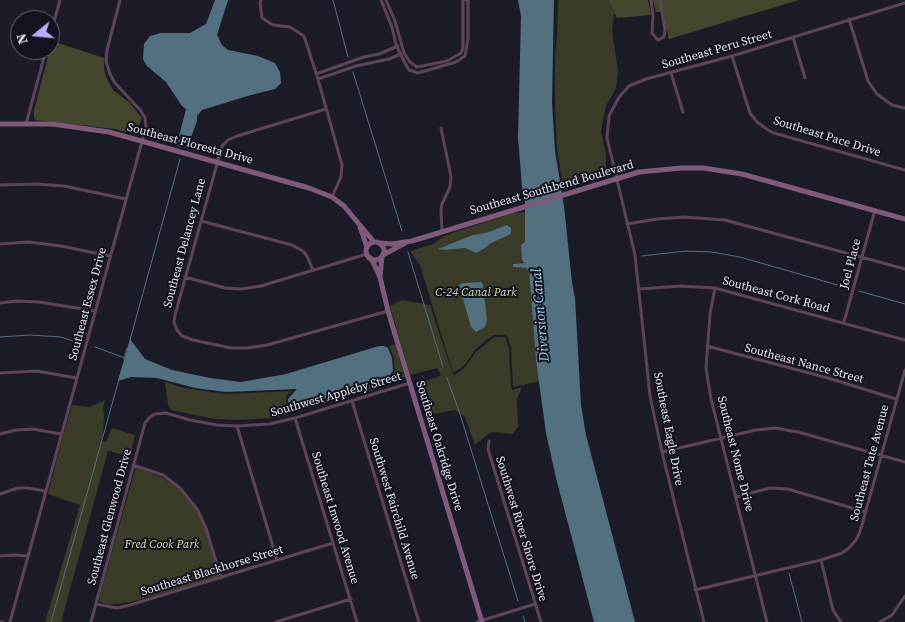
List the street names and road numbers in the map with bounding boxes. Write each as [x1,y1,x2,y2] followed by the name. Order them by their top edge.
[660,27,774,73] street label: Southeast Peru Street
[772,114,882,160] street label: Southeast Pace Drive
[125,120,255,168] street label: Southeast Floresta Drive
[468,158,636,218] street label: Southeast Southbend Boulevard
[161,177,209,309] street label: Southeast Delancey Lane
[837,237,865,291] street label: Joel Place
[66,246,110,362] street label: Southeast Essex Drive
[721,274,831,316] street label: Southeast Cork Road
[743,341,865,387] street label: Southeast Nance Street
[269,369,403,421] street label: Southwest Appleby Street
[650,371,686,487] street label: Southeast Eagle Drive
[412,379,466,513] street label: Southeast Oakridge Drive
[714,395,756,513] street label: Southeast Nome Drive
[848,403,892,523] street label: Southeast Tate Avenue
[366,436,422,582] street label: Southwest Fairchild Avenue
[85,447,135,587] street label: Southeast Glenwood Drive
[308,450,362,586] street label: Southeast Inwood Avenue
[492,455,550,603] street label: Southwest River Shore Drive
[139,542,285,600] street label: Southeast Blackhorse Street

